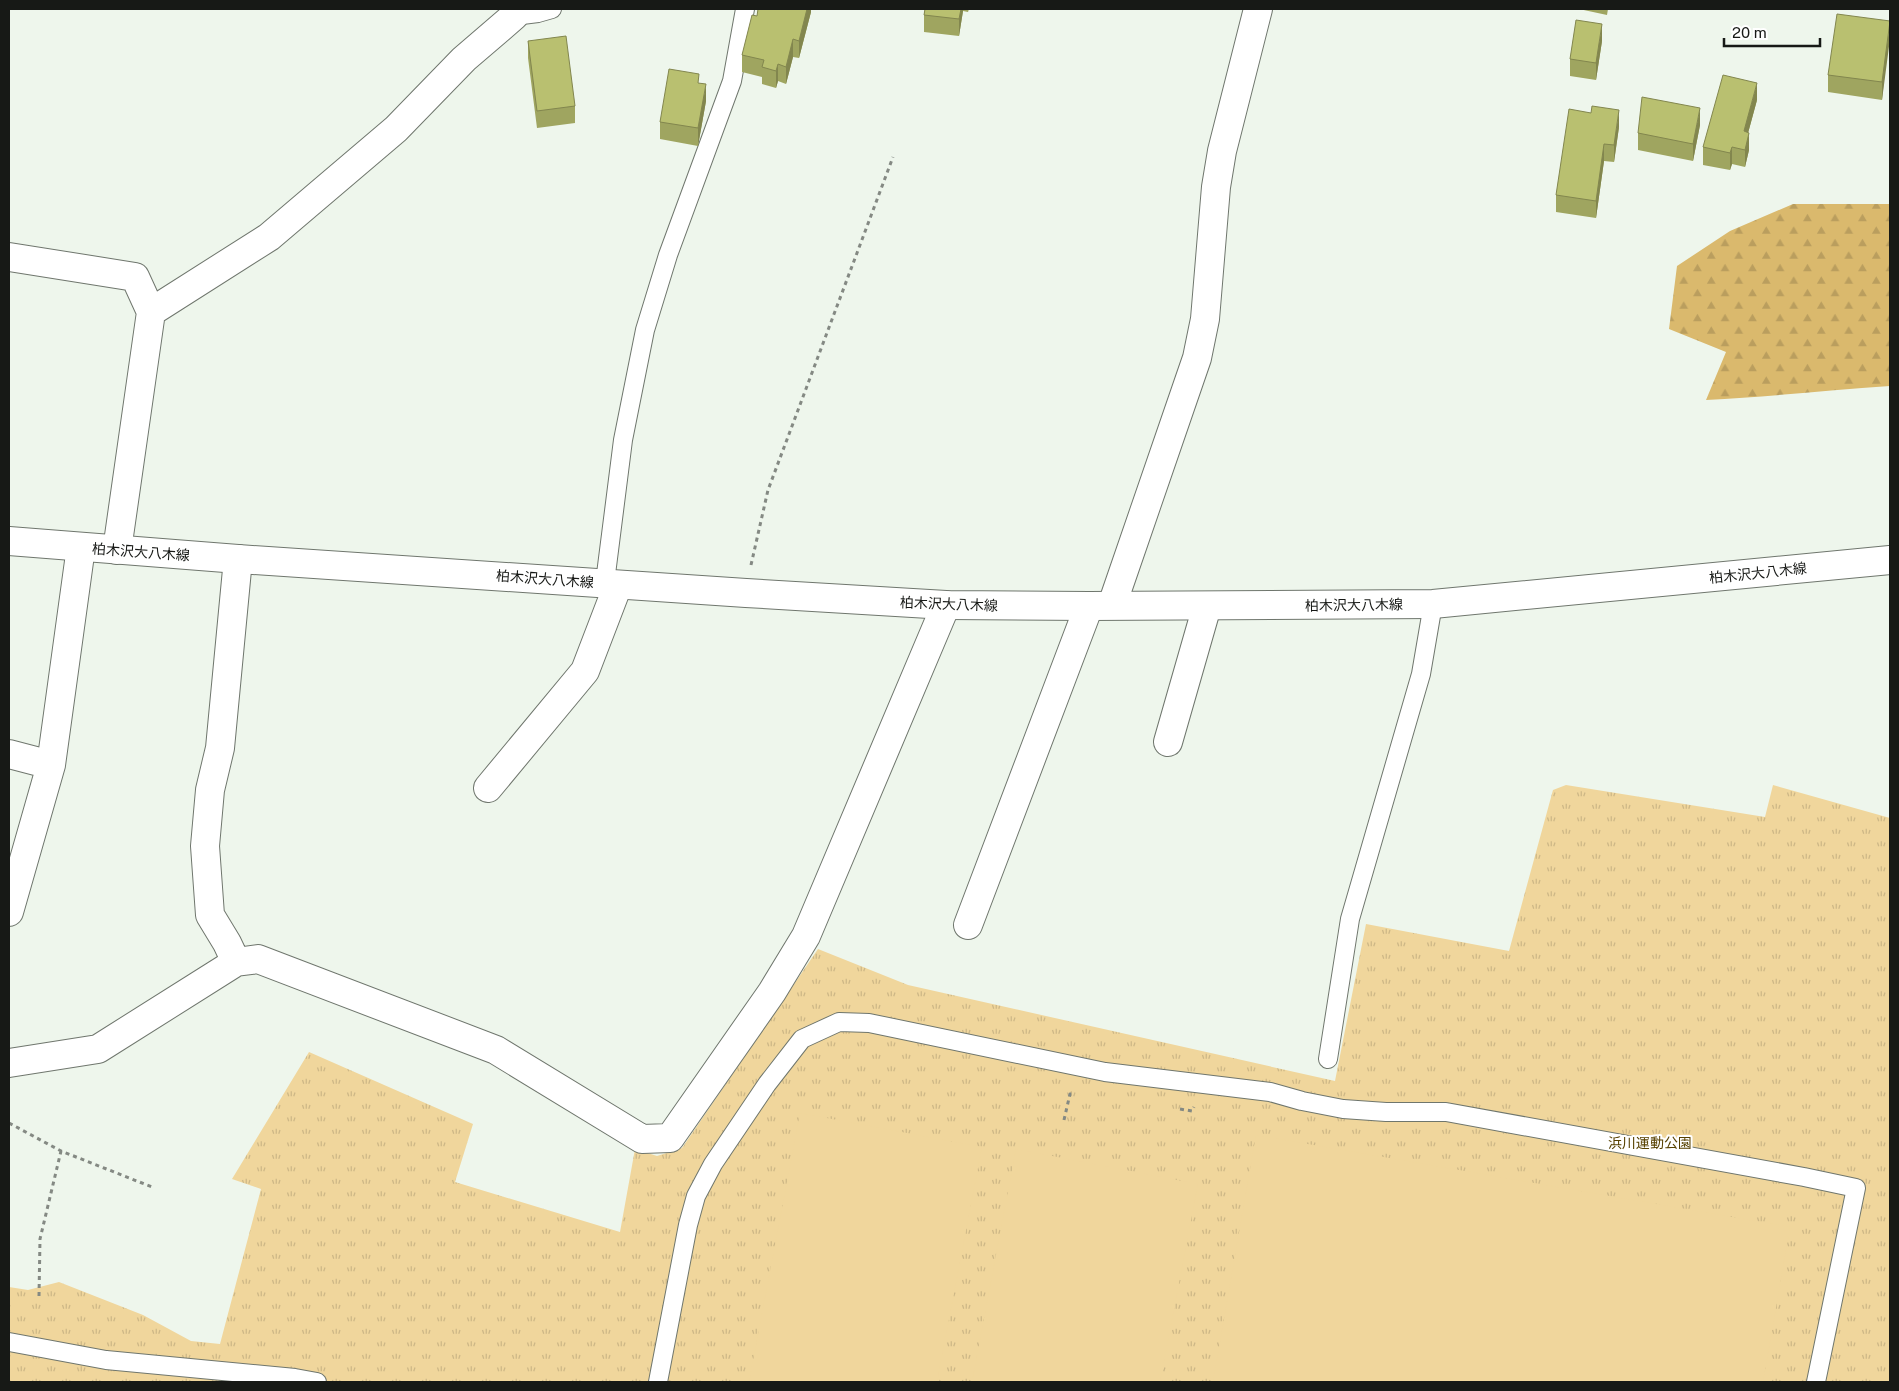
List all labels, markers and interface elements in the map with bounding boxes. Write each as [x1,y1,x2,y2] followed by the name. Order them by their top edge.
[1724,15,1820,47] scale bar
[1732,24,1767,41] text: 20 m
[92,541,190,563] street label: 柏木沢大八木線
[1708,560,1808,586] street label: 柏木沢大八木線
[496,568,594,590] street label: 柏木沢大八木線
[900,594,998,614] street label: 柏木沢大八木線
[1305,596,1403,614] street label: 柏木沢大八木線
[1608,1135,1692,1151] park label: 浜川運動公園

